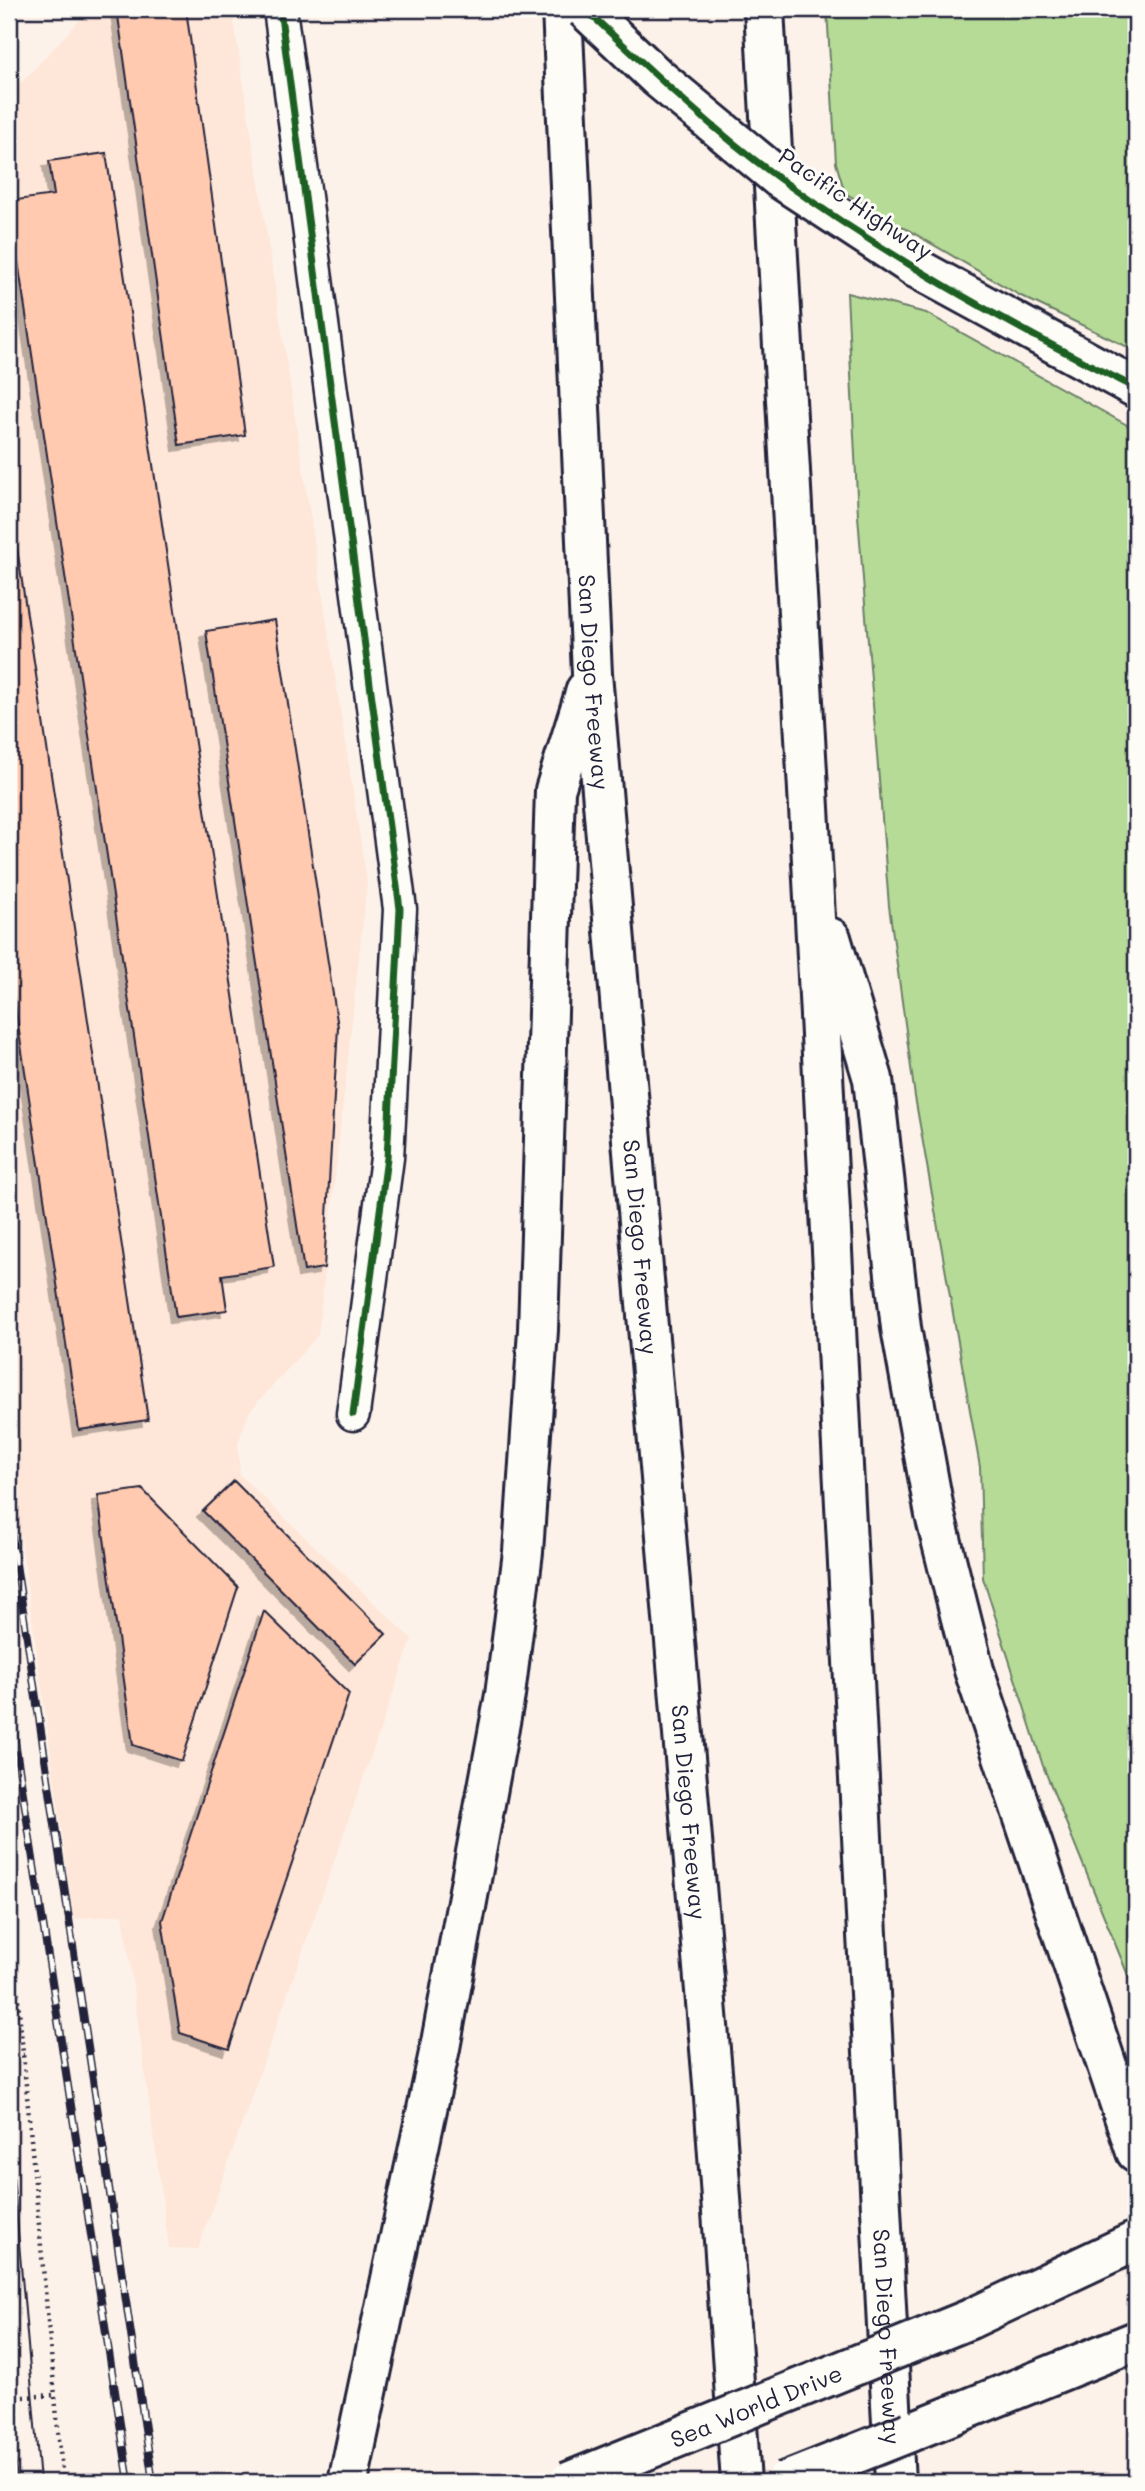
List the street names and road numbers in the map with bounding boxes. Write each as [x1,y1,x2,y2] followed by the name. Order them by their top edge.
[773,140,939,266] street label: Pacific Highway
[573,574,617,791] street label: San Diego Freeway
[617,1138,665,1356] street label: San Diego Freeway
[665,1703,714,1921] street label: San Diego Freeway
[867,2228,908,2445] street label: San Diego Freeway
[666,2357,847,2454] street label: Sea World Drive

